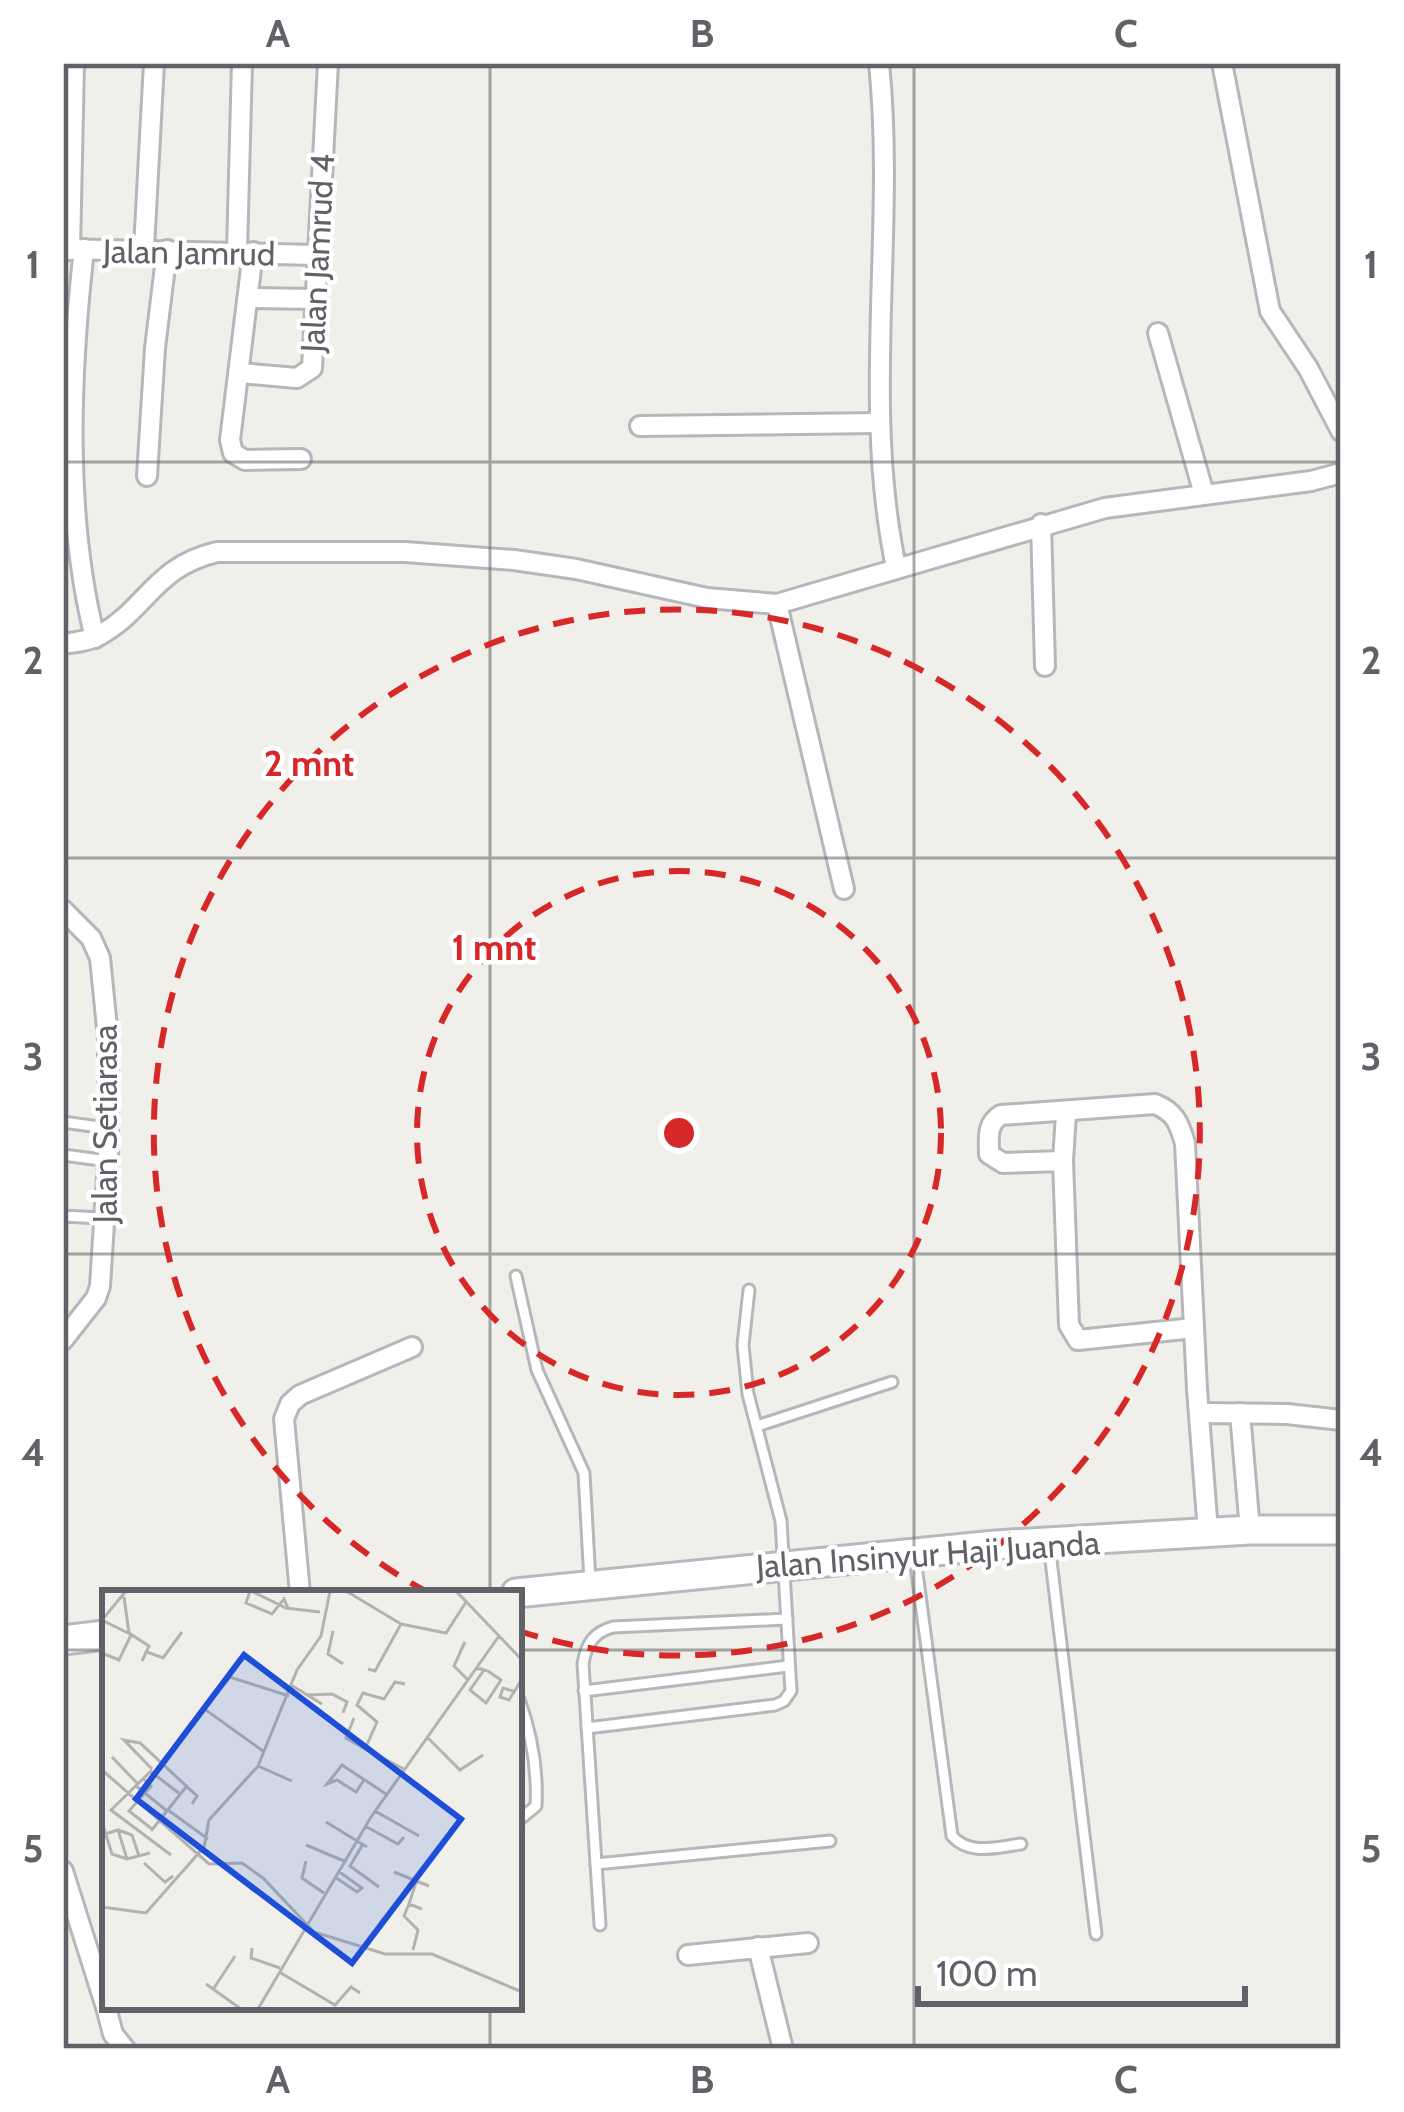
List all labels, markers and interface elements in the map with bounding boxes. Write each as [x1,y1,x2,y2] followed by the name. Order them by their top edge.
[266,9,291,57] text: A
[690,9,714,57] text: B
[1114,9,1138,57] text: C
[292,153,342,354] street label: Jalan Jamrud 4
[102,230,275,274] street label: Jalan Jamrud
[26,240,40,288] text: 1
[1364,240,1378,288] text: 1
[23,636,43,684] text: 2
[1361,636,1381,684] text: 2
[264,741,354,785] text: 2 mnt
[452,925,536,969] text: 1 mnt
[85,1024,125,1225] street label: Jalan Setiarasa
[22,1032,44,1080] text: 3
[1360,1032,1382,1080] text: 3
[658,1112,700,1154] centre of rings
[21,1428,45,1476] text: 4
[1359,1428,1383,1476] text: 4
[754,1522,1101,1586] street label: Jalan Insinyur Haji Juanda
[102,1590,522,2010] inset map
[23,1824,43,1872] text: 5
[1361,1824,1381,1872] text: 5
[918,1932,1245,2006] scale bar
[936,1951,1038,1995] text: 100 m
[266,2055,291,2103] text: A
[690,2055,714,2103] text: B
[1114,2055,1138,2103] text: C

